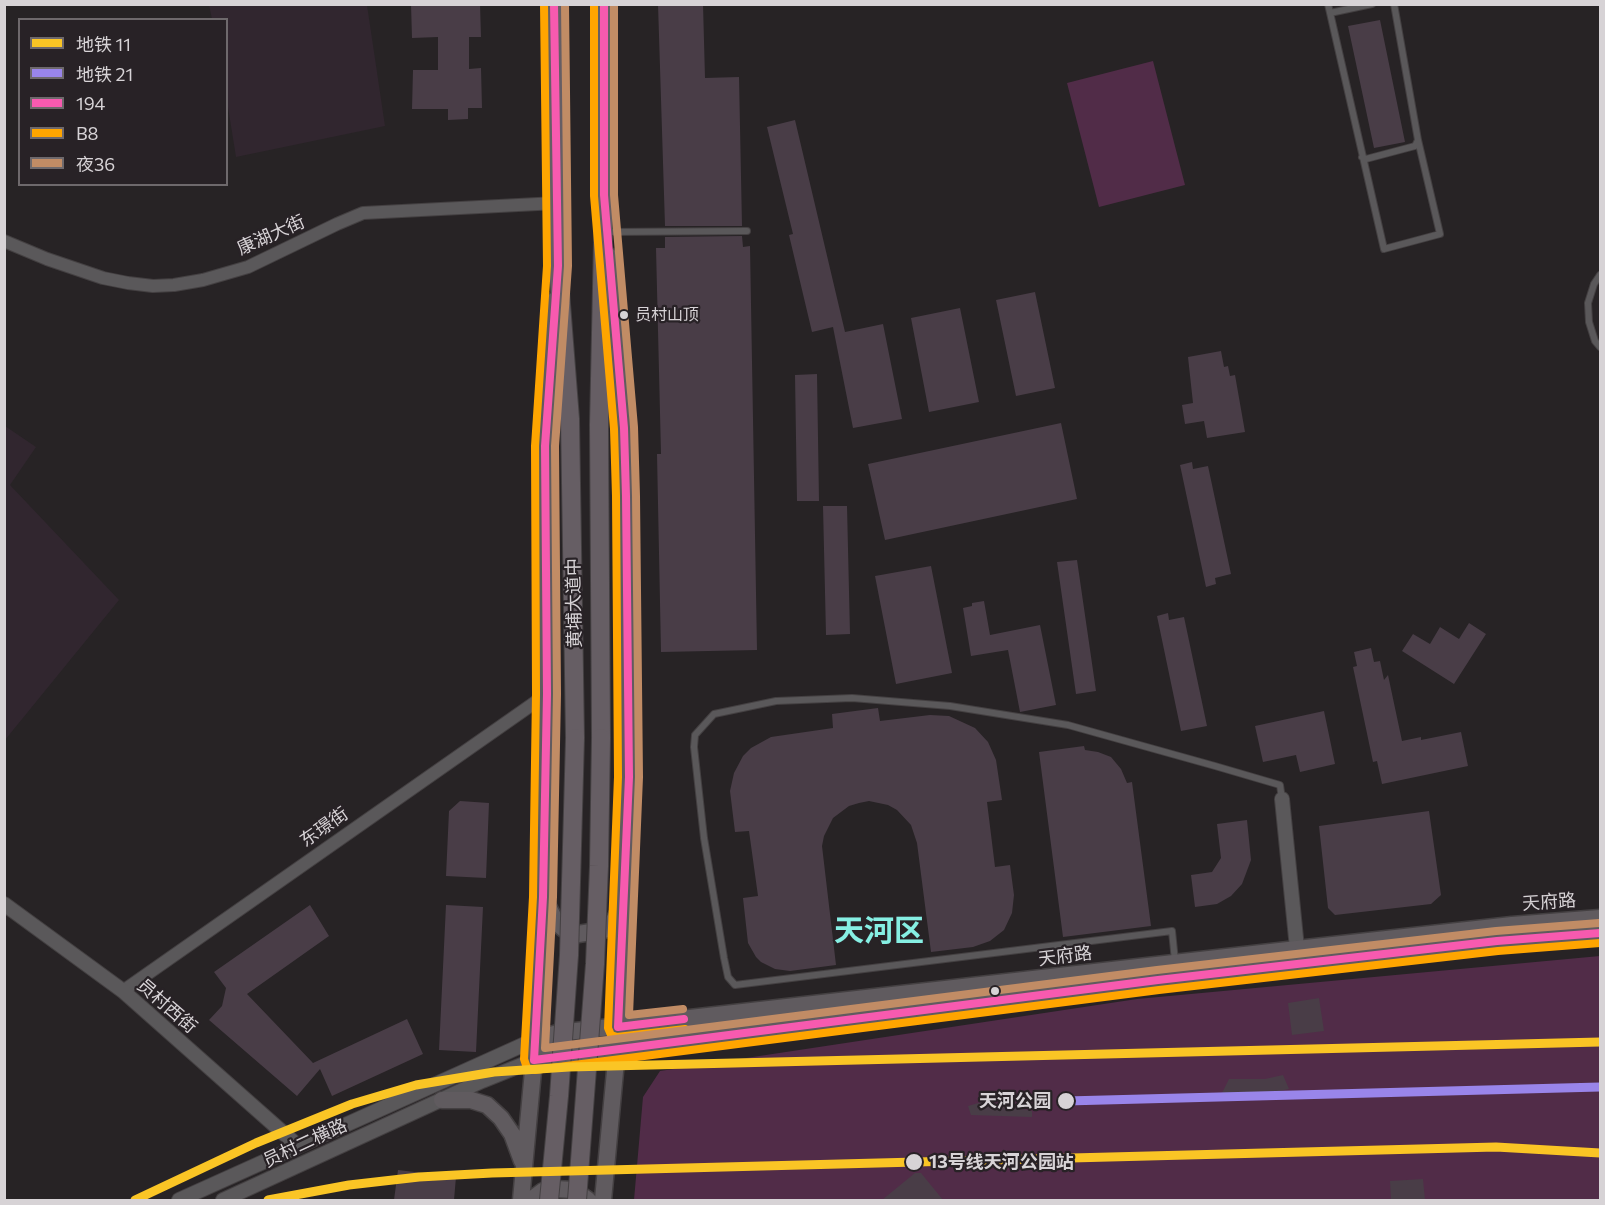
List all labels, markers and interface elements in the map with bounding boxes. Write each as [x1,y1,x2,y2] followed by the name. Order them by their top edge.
[18,18,228,186] legend
[76,33,131,55] text: 地铁 11
[76,63,133,85] text: 地铁 21
[76,92,105,114] text: 194
[76,122,99,144] text: B8
[76,153,115,175] text: 夜36
[234,210,308,260] street label: 康湖大街
[635,305,699,325] place label: 员村山顶
[618,309,630,321] marker: 员村山顶
[562,558,586,648] street label: 黄埔大道中
[296,803,352,851] street label: 东璟街
[1521,889,1577,915] street label: 天府路
[834,913,924,949] district label: 天河区
[1037,942,1093,970] street label: 天府路
[133,974,201,1038] street label: 员村西街
[989,985,1001,997] unlabelled marker
[979,1090,1051,1112] place label: 天河公园
[1056,1091,1076,1111] marker: 天河公园
[260,1114,350,1172] street label: 员村二横路
[929,1151,1074,1173] place label: 13号线天河公园站
[904,1152,924,1172] marker: 13号线天河公园站

